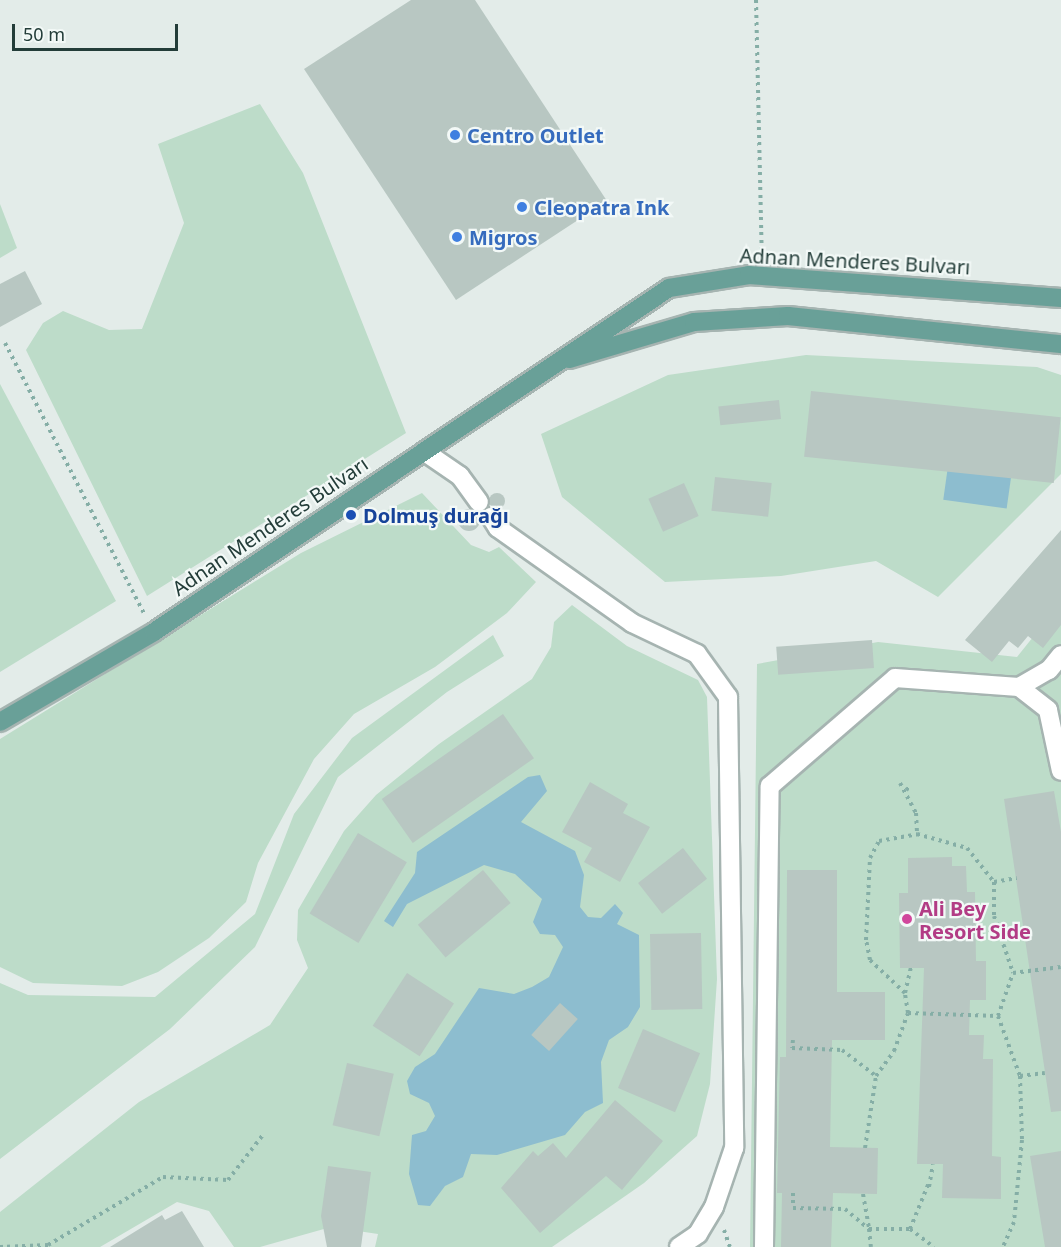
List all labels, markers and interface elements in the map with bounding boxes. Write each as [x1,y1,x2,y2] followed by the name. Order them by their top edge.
[15,12,182,50] scale bar
[23,22,65,46] text: 50 m
[467,123,604,147] place label: Centro Outlet
[448,128,462,142] marker: Centro Outlet
[534,195,669,219] place label: Cleopatra Ink
[515,200,529,214] marker: Cleopatra Ink
[469,225,538,249] place label: Migros
[450,230,464,244] marker: Migros
[739,243,971,279] street label: Adnan Menderes Bulvarı
[168,452,372,600] street label: Adnan Menderes Bulvarı
[363,503,509,527] place label: Dolmuş durağı
[344,508,358,522] marker: Dolmuş durağı
[919,896,1031,943] place label: Ali Bey Resort Side
[900,912,914,926] marker: Ali Bey Resort Side

